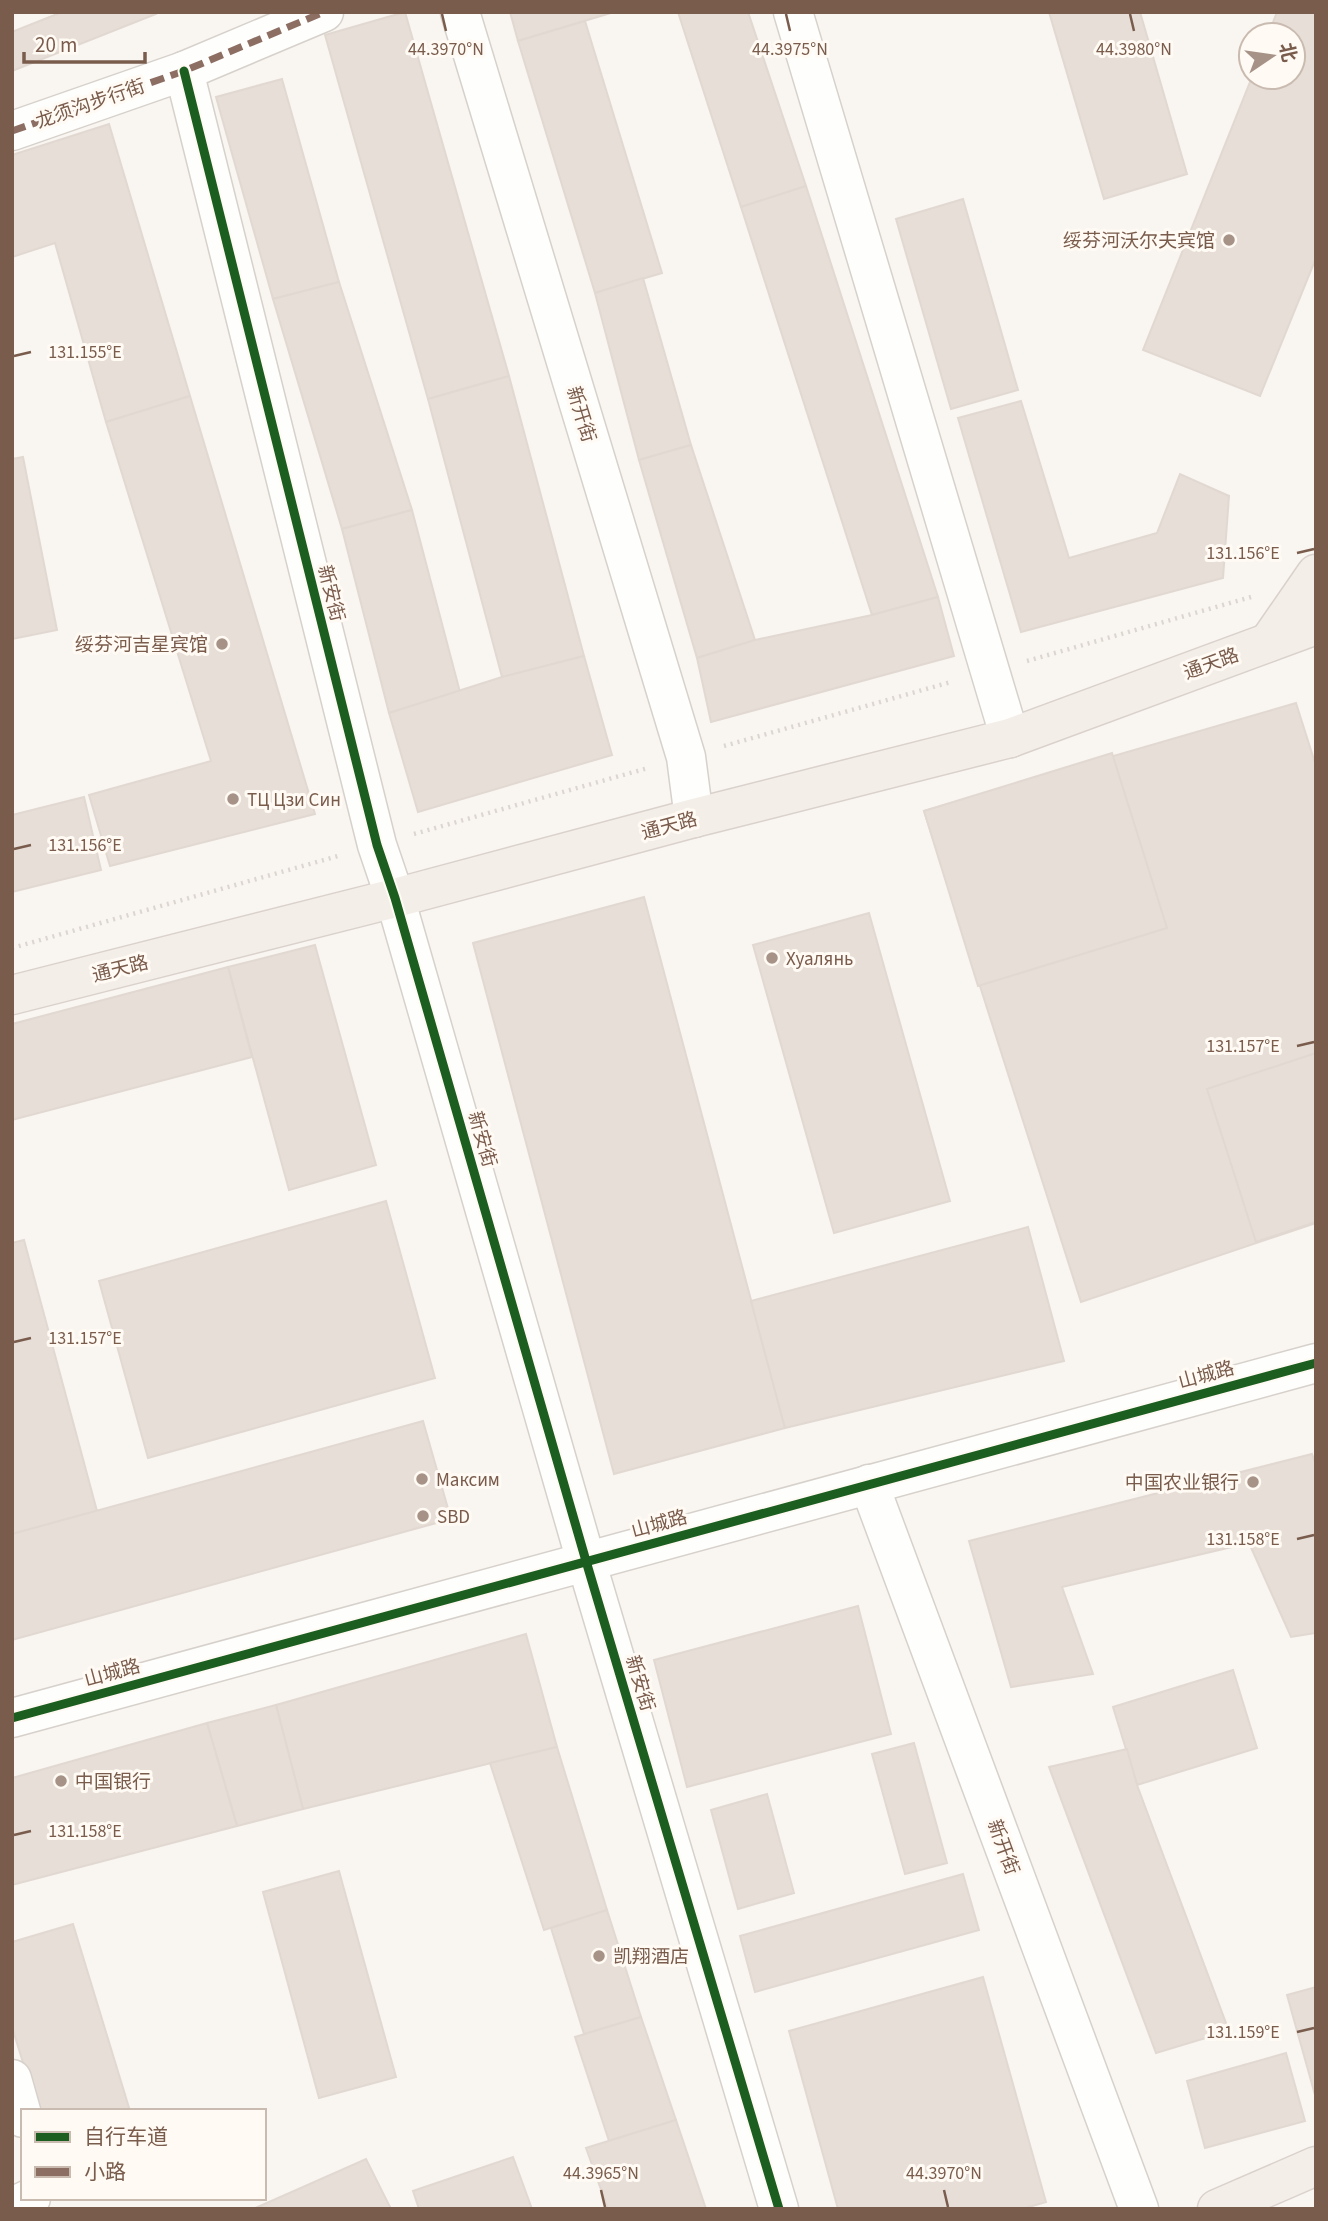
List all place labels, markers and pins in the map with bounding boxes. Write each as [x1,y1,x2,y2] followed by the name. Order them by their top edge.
[1063,228,1215,255] place label: 绥芬河沃尔夫宾馆
[1221,232,1237,248] marker: 绥芬河沃尔夫宾馆
[75,632,208,659] place label: 绥芬河吉星宾馆
[214,636,230,652] marker: 绥芬河吉星宾馆
[247,787,341,814] place label: ТЦ Цзи Син
[225,791,241,807] marker: ТЦ Цзи Син
[786,946,853,973] place label: Хуалянь
[764,950,780,966] marker: Хуалянь
[436,1467,500,1494] place label: Максим
[1125,1470,1239,1497] place label: 中国农业银行
[414,1471,430,1487] marker: Максим
[1245,1474,1261,1490] marker: 中国农业银行
[437,1504,470,1531] place label: SBD
[415,1508,431,1524] marker: SBD
[75,1769,151,1796] place label: 中国银行
[53,1773,69,1789] marker: 中国银行
[613,1944,689,1971] place label: 凯翔酒店
[591,1948,607,1964] marker: 凯翔酒店

